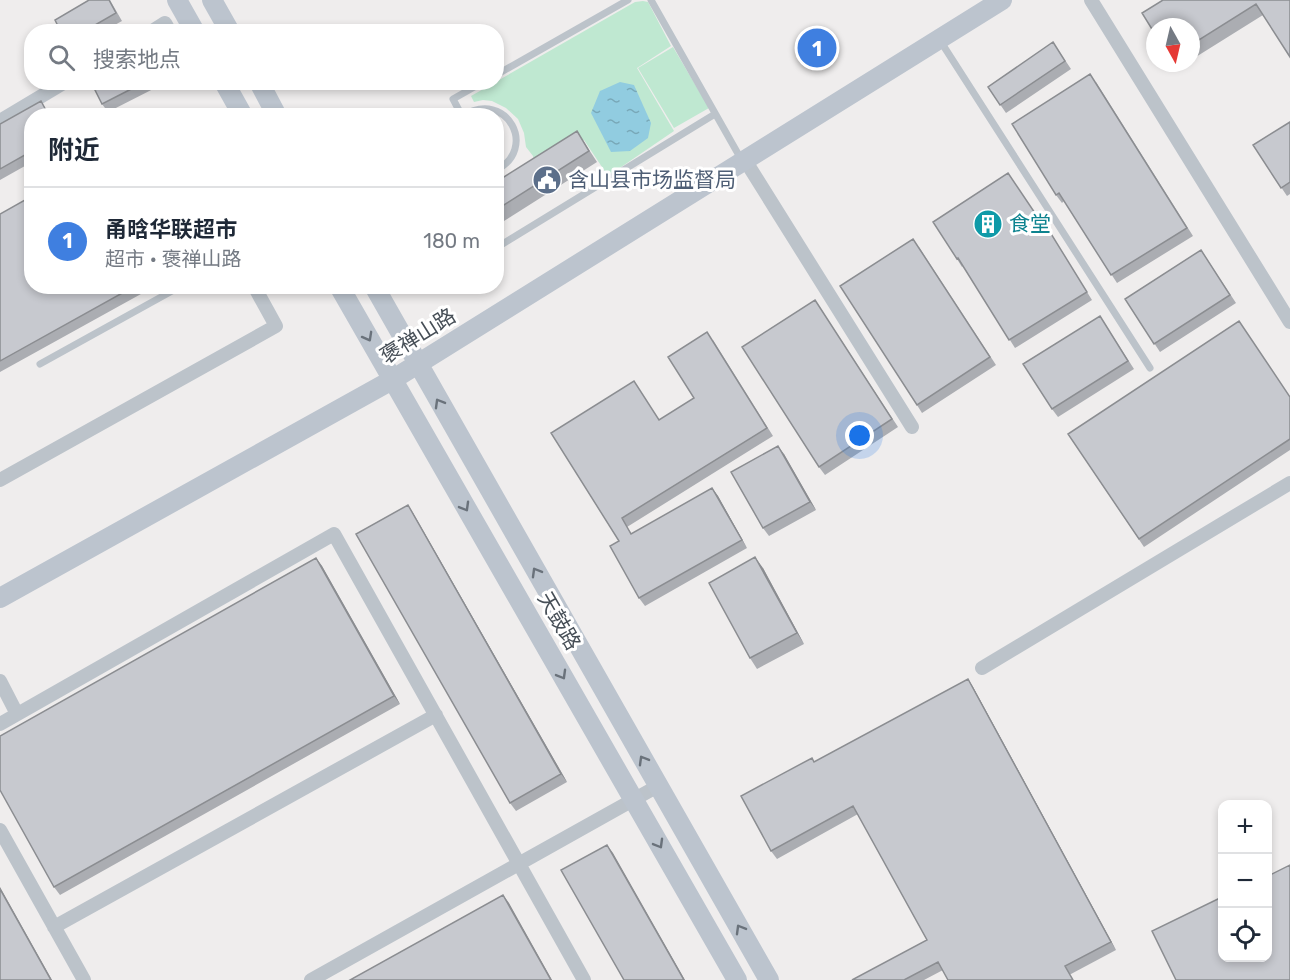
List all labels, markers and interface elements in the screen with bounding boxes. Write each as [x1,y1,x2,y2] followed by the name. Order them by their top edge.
[1146,18,1200,72] north arrow
[24,24,504,90] search box
[798,26,836,70] pin: 1
[45,41,78,74] icon: search
[93,46,181,73] text: 搜索地点
[48,135,100,166] text: 附近
[531,164,563,196] public building icon: 含山县市场监督局
[568,167,736,192] place label: 含山县市场监督局
[972,208,1004,240] building icon: 食堂
[1009,211,1051,236] place label: 食堂
[105,216,237,243] text: 甬晗华联超市
[63,229,72,253] text: 1
[423,229,480,253] text: 180 m
[105,247,241,271] text: 超市 · 褒禅山路
[375,303,460,368] street label: 褒禅山路
[361,331,372,342] one-way arrow
[435,399,447,409] one-way arrow
[845,421,874,450] your location
[458,500,469,511] one-way arrow
[532,568,543,578] one-way arrow
[533,587,586,654] street label: 天鼓路
[555,669,566,680] one-way arrow
[639,756,650,766] one-way arrow
[1218,800,1272,962] map controls
[1218,800,1272,854] button: +
[652,838,664,849] one-way arrow
[1218,854,1272,908] button: −
[1218,908,1272,962] button: locate
[736,925,747,935] one-way arrow

